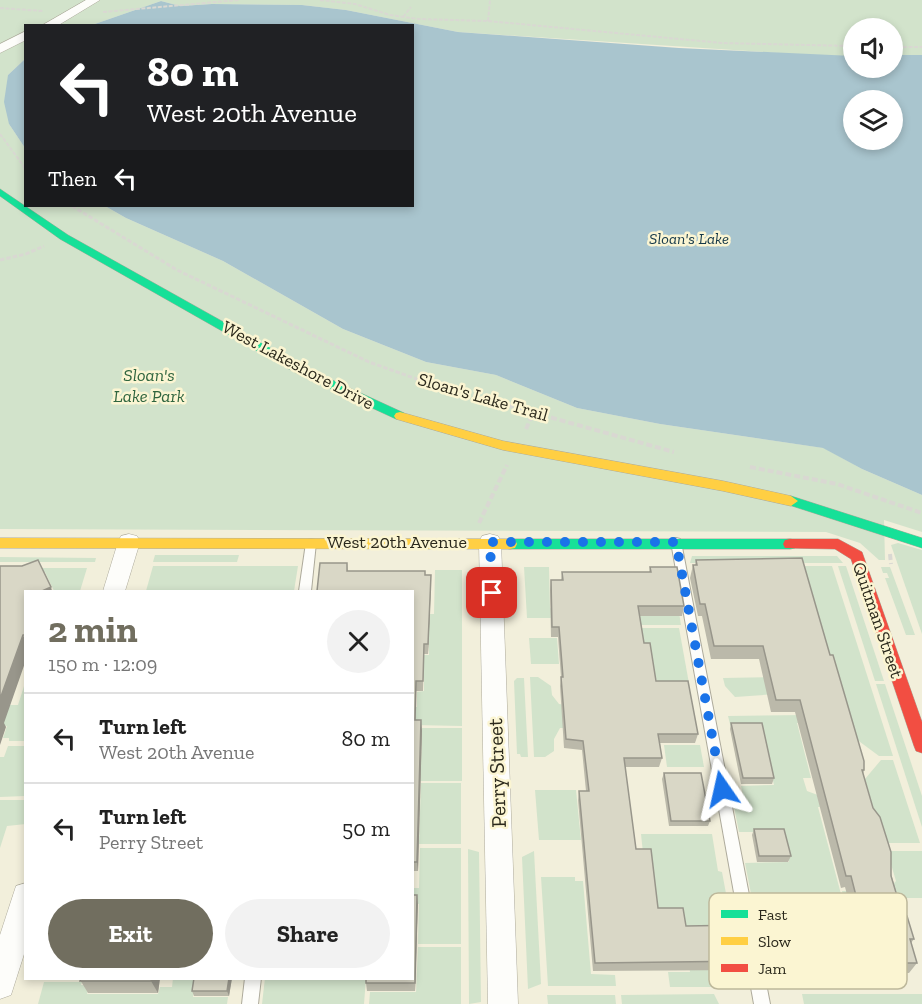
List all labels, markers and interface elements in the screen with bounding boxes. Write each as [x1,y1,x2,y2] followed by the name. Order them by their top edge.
[843,18,903,150] map controls
[843,18,903,78] button: sound
[147,46,238,97] text: 80 m
[48,48,126,126] icon: left
[843,90,903,150] button: layers
[147,97,357,129] text: West 20th Avenue
[109,162,142,195] icon: left
[48,165,97,192] text: Then
[649,229,729,248] water label: Sloan's Lake
[218,316,378,414] street label: West Lakeshore Drive
[113,364,185,407] park label: Sloan's Lake Park
[415,368,551,426] street label: Sloan's Lake Trail
[327,531,467,553] street label: West 20th Avenue
[848,559,908,681] street label: Quitman Street
[466,567,517,618] pin
[475,576,508,609] icon: arrive
[48,608,138,651] text: 2 min
[327,610,390,673] button: close
[48,652,157,676] text: 150 m · 12:09
[99,713,186,740] text: Turn left
[482,718,511,828] street label: Perry Street
[48,722,81,755] icon: left
[342,725,390,752] text: 80 m
[99,740,254,764] text: West 20th Avenue
[690,757,754,821] position arrow
[99,803,186,830] text: Turn left
[48,812,81,845] icon: left
[342,815,390,842] text: 50 m
[99,830,203,854] text: Perry Street
[709,893,907,989] legend
[48,899,213,968] button: Exit
[225,899,390,968] button: Share
[758,905,787,924] text: Fast
[758,932,792,951] text: Slow
[758,959,787,978] text: Jam

